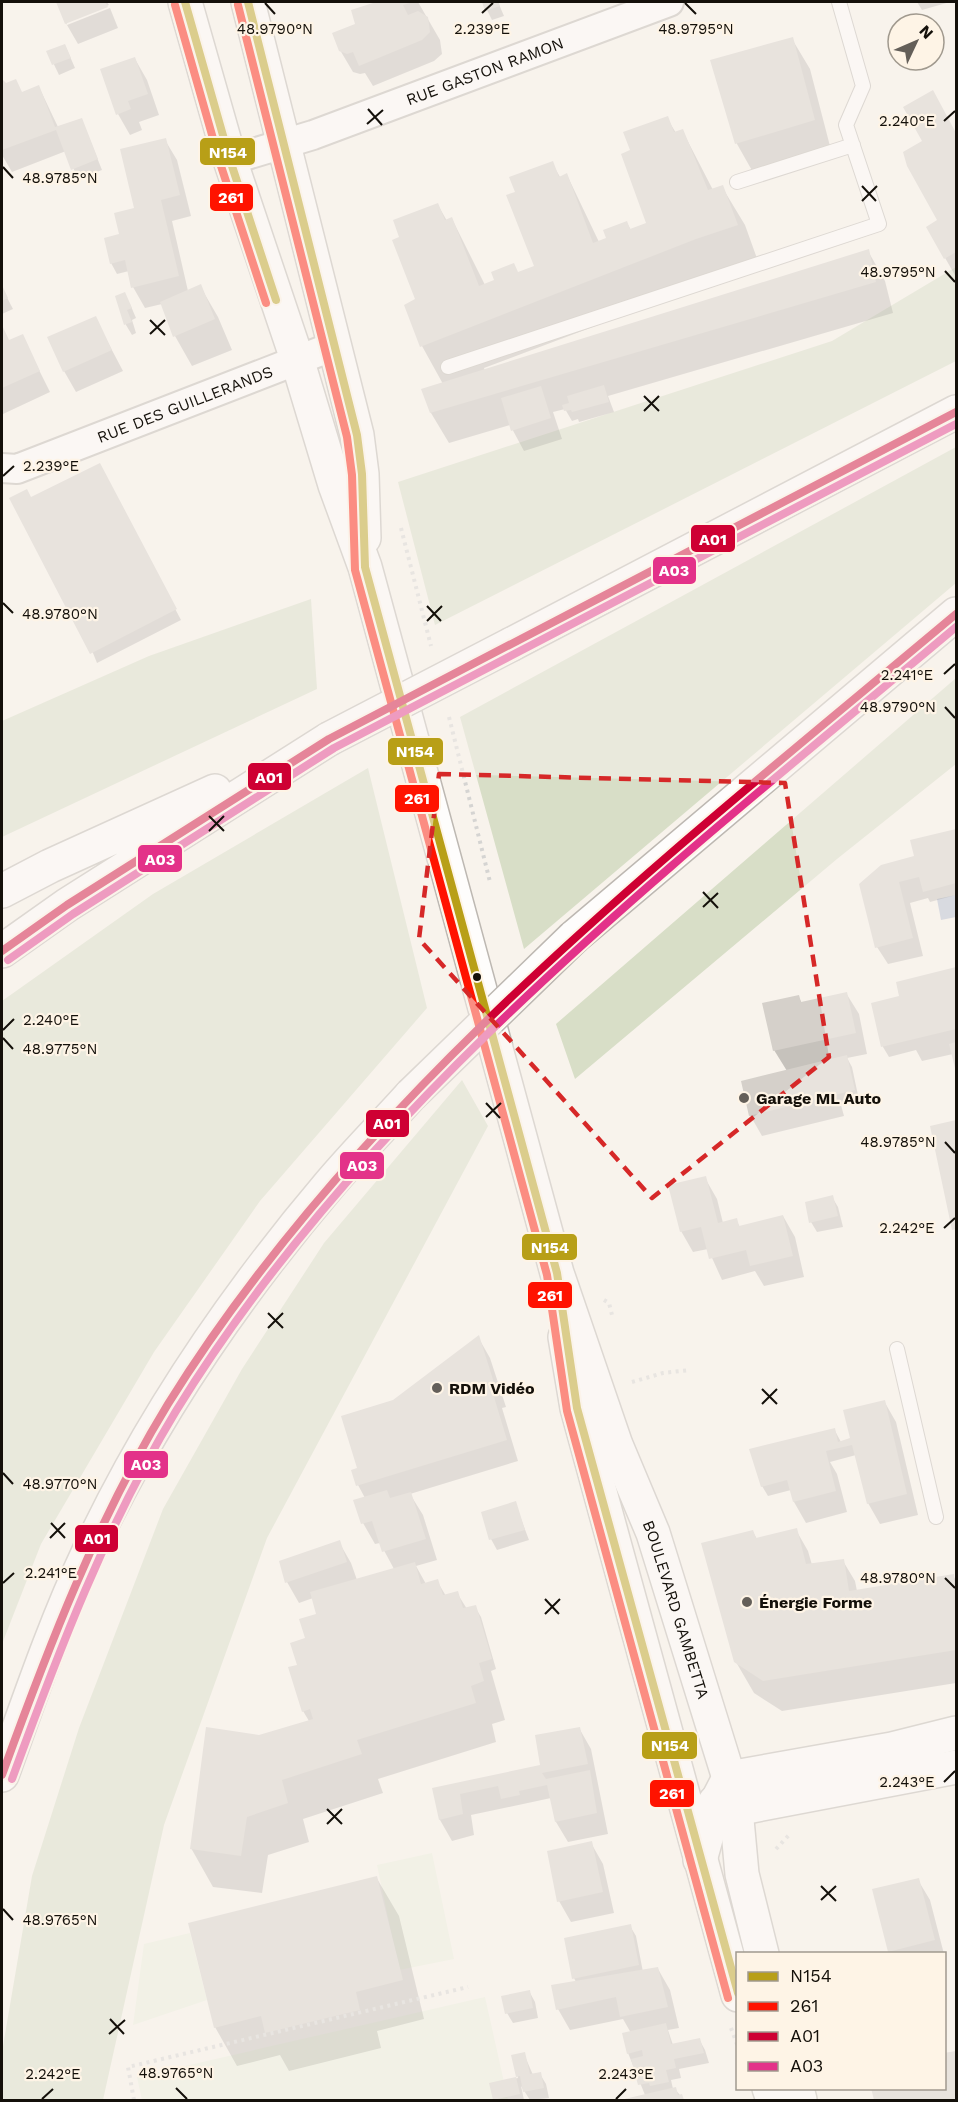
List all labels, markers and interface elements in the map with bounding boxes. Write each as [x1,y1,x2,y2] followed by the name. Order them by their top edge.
[886,12,946,72] north arrow
[237,20,313,38] text: 48.9790°N
[454,20,510,38] text: 2.239°E
[658,20,734,38] text: 48.9795°N
[915,21,937,43] text: N
[404,33,566,109] street label: RUE GASTON RAMON
[879,112,935,130] text: 2.240°E
[199,137,256,166] line badge: N154
[209,143,247,162] text: N154
[22,169,98,187] text: 48.9785°N
[209,183,254,212] line badge: 261
[218,188,244,207] text: 261
[860,263,936,281] text: 48.9795°N
[94,362,276,447] street label: RUE DES GUILLERANDS
[23,457,79,475] text: 2.239°E
[690,524,736,553] line badge: A01
[699,530,727,549] text: A01
[652,556,697,585] line badge: A03
[659,561,689,580] text: A03
[22,605,98,623] text: 48.9780°N
[881,666,933,684] text: 2.241°E
[860,698,936,716] text: 48.9790°N
[387,737,444,766] line badge: N154
[396,742,434,761] text: N154
[247,762,292,791] line badge: A01
[255,768,283,787] text: A01
[394,784,440,813] line badge: 261
[404,789,430,808] text: 261
[137,844,183,873] line badge: A03
[145,850,175,869] text: A03
[471,971,483,983] unlabelled marker
[23,1011,79,1029] text: 2.240°E
[23,1040,97,1058] text: 48.9775°N
[756,1089,881,1108] place label: Garage ML Auto
[737,1091,751,1105] marker: Garage ML Auto
[365,1109,410,1138] line badge: A01
[373,1114,401,1133] text: A01
[860,1133,936,1151] text: 48.9785°N
[339,1151,385,1180] line badge: A03
[347,1156,377,1175] text: A03
[879,1219,935,1237] text: 2.242°E
[521,1233,578,1261] line badge: N154
[531,1238,569,1257] text: N154
[527,1281,573,1309] line badge: 261
[537,1286,563,1305] text: 261
[449,1379,535,1398] place label: RDM Vidéo
[430,1381,444,1395] marker: RDM Vidéo
[123,1450,169,1479] line badge: A03
[131,1455,161,1474] text: A03
[22,1475,98,1493] text: 48.9770°N
[639,1517,713,1702] street label: BOULEVARD GAMBETTA
[74,1524,119,1553] line badge: A01
[83,1529,111,1548] text: A01
[25,1564,77,1582] text: 2.241°E
[860,1569,936,1587] text: 48.9780°N
[759,1593,872,1612] place label: Énergie Forme
[740,1595,754,1609] marker: Énergie Forme
[641,1731,698,1760] line badge: N154
[651,1736,689,1755] text: N154
[879,1773,935,1791] text: 2.243°E
[649,1779,695,1808] line badge: 261
[659,1784,685,1803] text: 261
[22,1911,98,1929] text: 48.9765°N
[736,1952,946,2090] legend
[790,1965,832,1986] text: N154
[790,1995,818,2016] text: 261
[790,2025,820,2046] text: A01
[790,2055,823,2076] text: A03
[138,2064,214,2082] text: 48.9765°N
[25,2065,81,2083] text: 2.242°E
[598,2065,654,2083] text: 2.243°E

